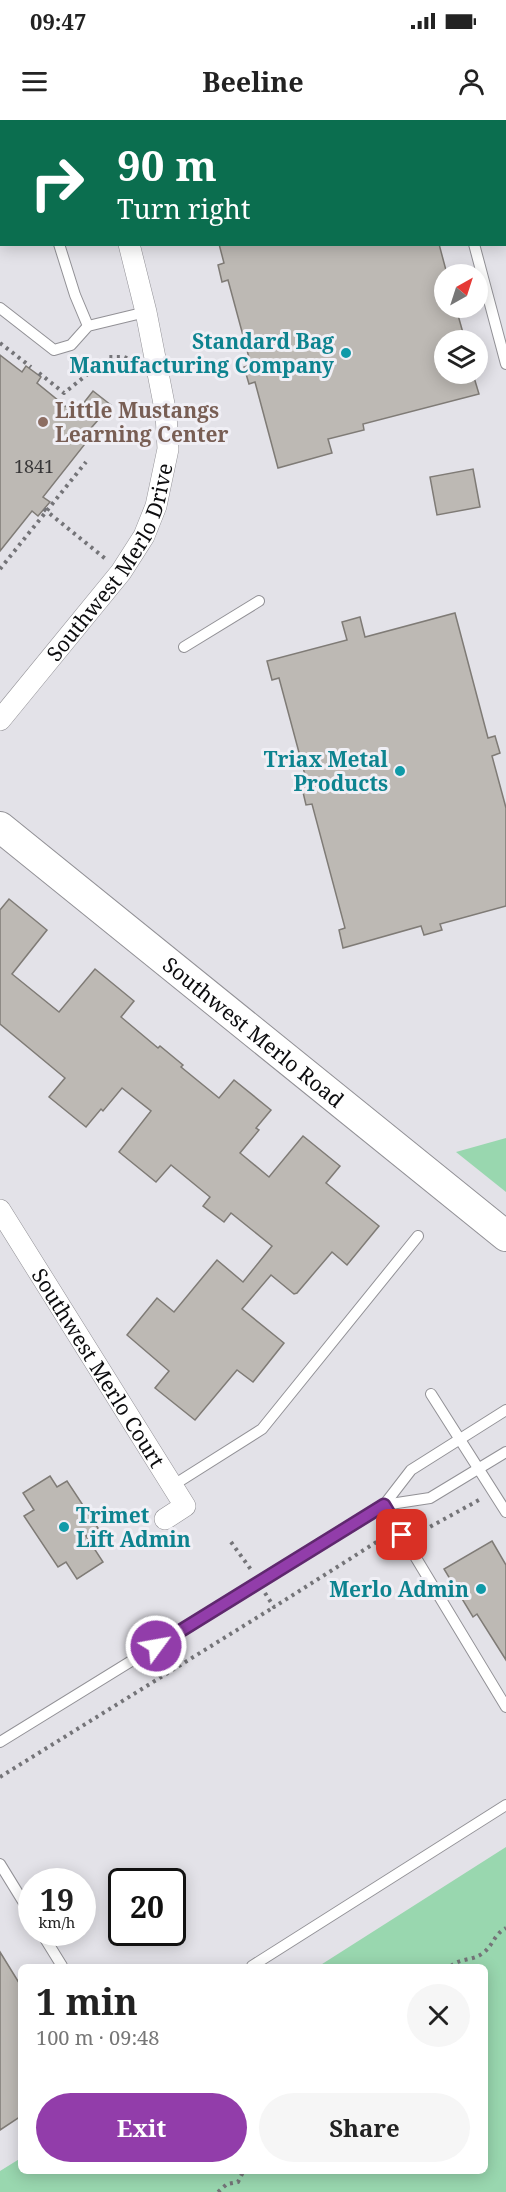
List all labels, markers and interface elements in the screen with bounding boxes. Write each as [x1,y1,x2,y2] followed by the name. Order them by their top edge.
[30,6,86,36] text: 09:47
[202,63,304,100] text: Beeline
[18,65,51,98] icon: menu
[455,65,488,98] icon: person
[117,136,217,193] text: 90 m
[18,144,96,222] icon: right
[117,190,250,227] text: Turn right
[434,264,488,318] north arrow
[434,264,488,384] map controls
[70,327,335,379] place label: Standard Bag Manufacturing Company
[434,330,488,384] button: layers
[339,346,353,360] marker: Standard Bag Manufacturing Company
[55,396,229,448] place label: Little Mustangs Learning Center
[36,415,50,429] marker: Little Mustangs Learning Center
[14,454,54,478] house number: 1841
[40,460,179,667] street label: Southwest Merlo Drive
[264,745,389,797] place label: Triax Metal Products
[393,764,407,778] marker: Triax Metal Products
[157,950,350,1114] street label: Southwest Merlo Road
[26,1263,171,1473] street label: Southwest Merlo Court
[76,1501,191,1553] place label: Trimet Lift Admin
[376,1509,427,1560] pin
[385,1518,418,1551] icon: arrive
[57,1520,71,1534] marker: Trimet Lift Admin
[329,1575,469,1603] place label: Merlo Admin
[474,1582,488,1596] marker: Merlo Admin
[124,1614,188,1678] position arrow
[108,1868,186,1946] speed limit sign: 20
[40,1879,74,1920] text: 19
[39,1912,75,1932] text: km/h
[36,1977,138,2026] text: 1 min
[407,1984,470,2047] button: close
[36,2024,159,2051] text: 100 m · 09:48
[36,2093,247,2162] button: Exit
[259,2093,470,2162] button: Share

